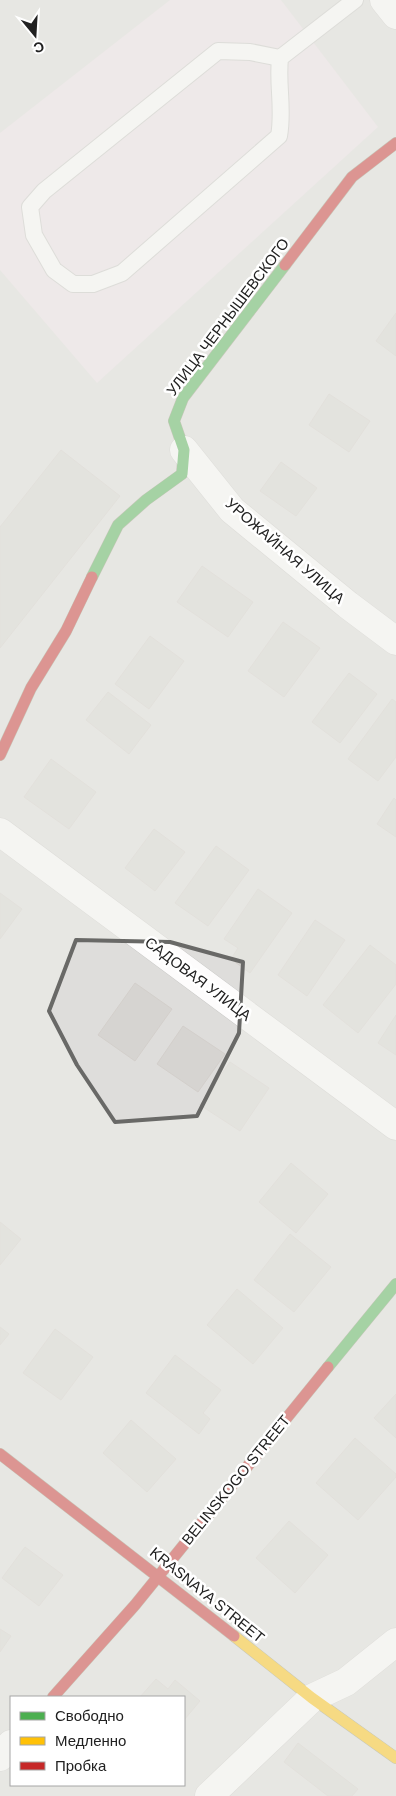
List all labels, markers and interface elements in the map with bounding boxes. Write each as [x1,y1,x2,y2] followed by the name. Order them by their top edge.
[10,10,60,60] north arrow
[32,38,46,57] text: С
[163,235,292,399] street label: УЛИЦА ЧЕРНЫШЕВСКОГО
[222,494,348,607] street label: УРОЖАЙНАЯ УЛИЦА
[142,933,255,1024] street label: САДОВАЯ УЛИЦА
[178,1411,293,1548] street label: BELINSKOGO STREET
[147,1543,268,1646] street label: KRASNAYA STREET
[10,1696,185,1786] legend
[55,1707,124,1724] text: Свободно
[55,1732,126,1749] text: Медленно
[55,1757,107,1774] text: Пробка

